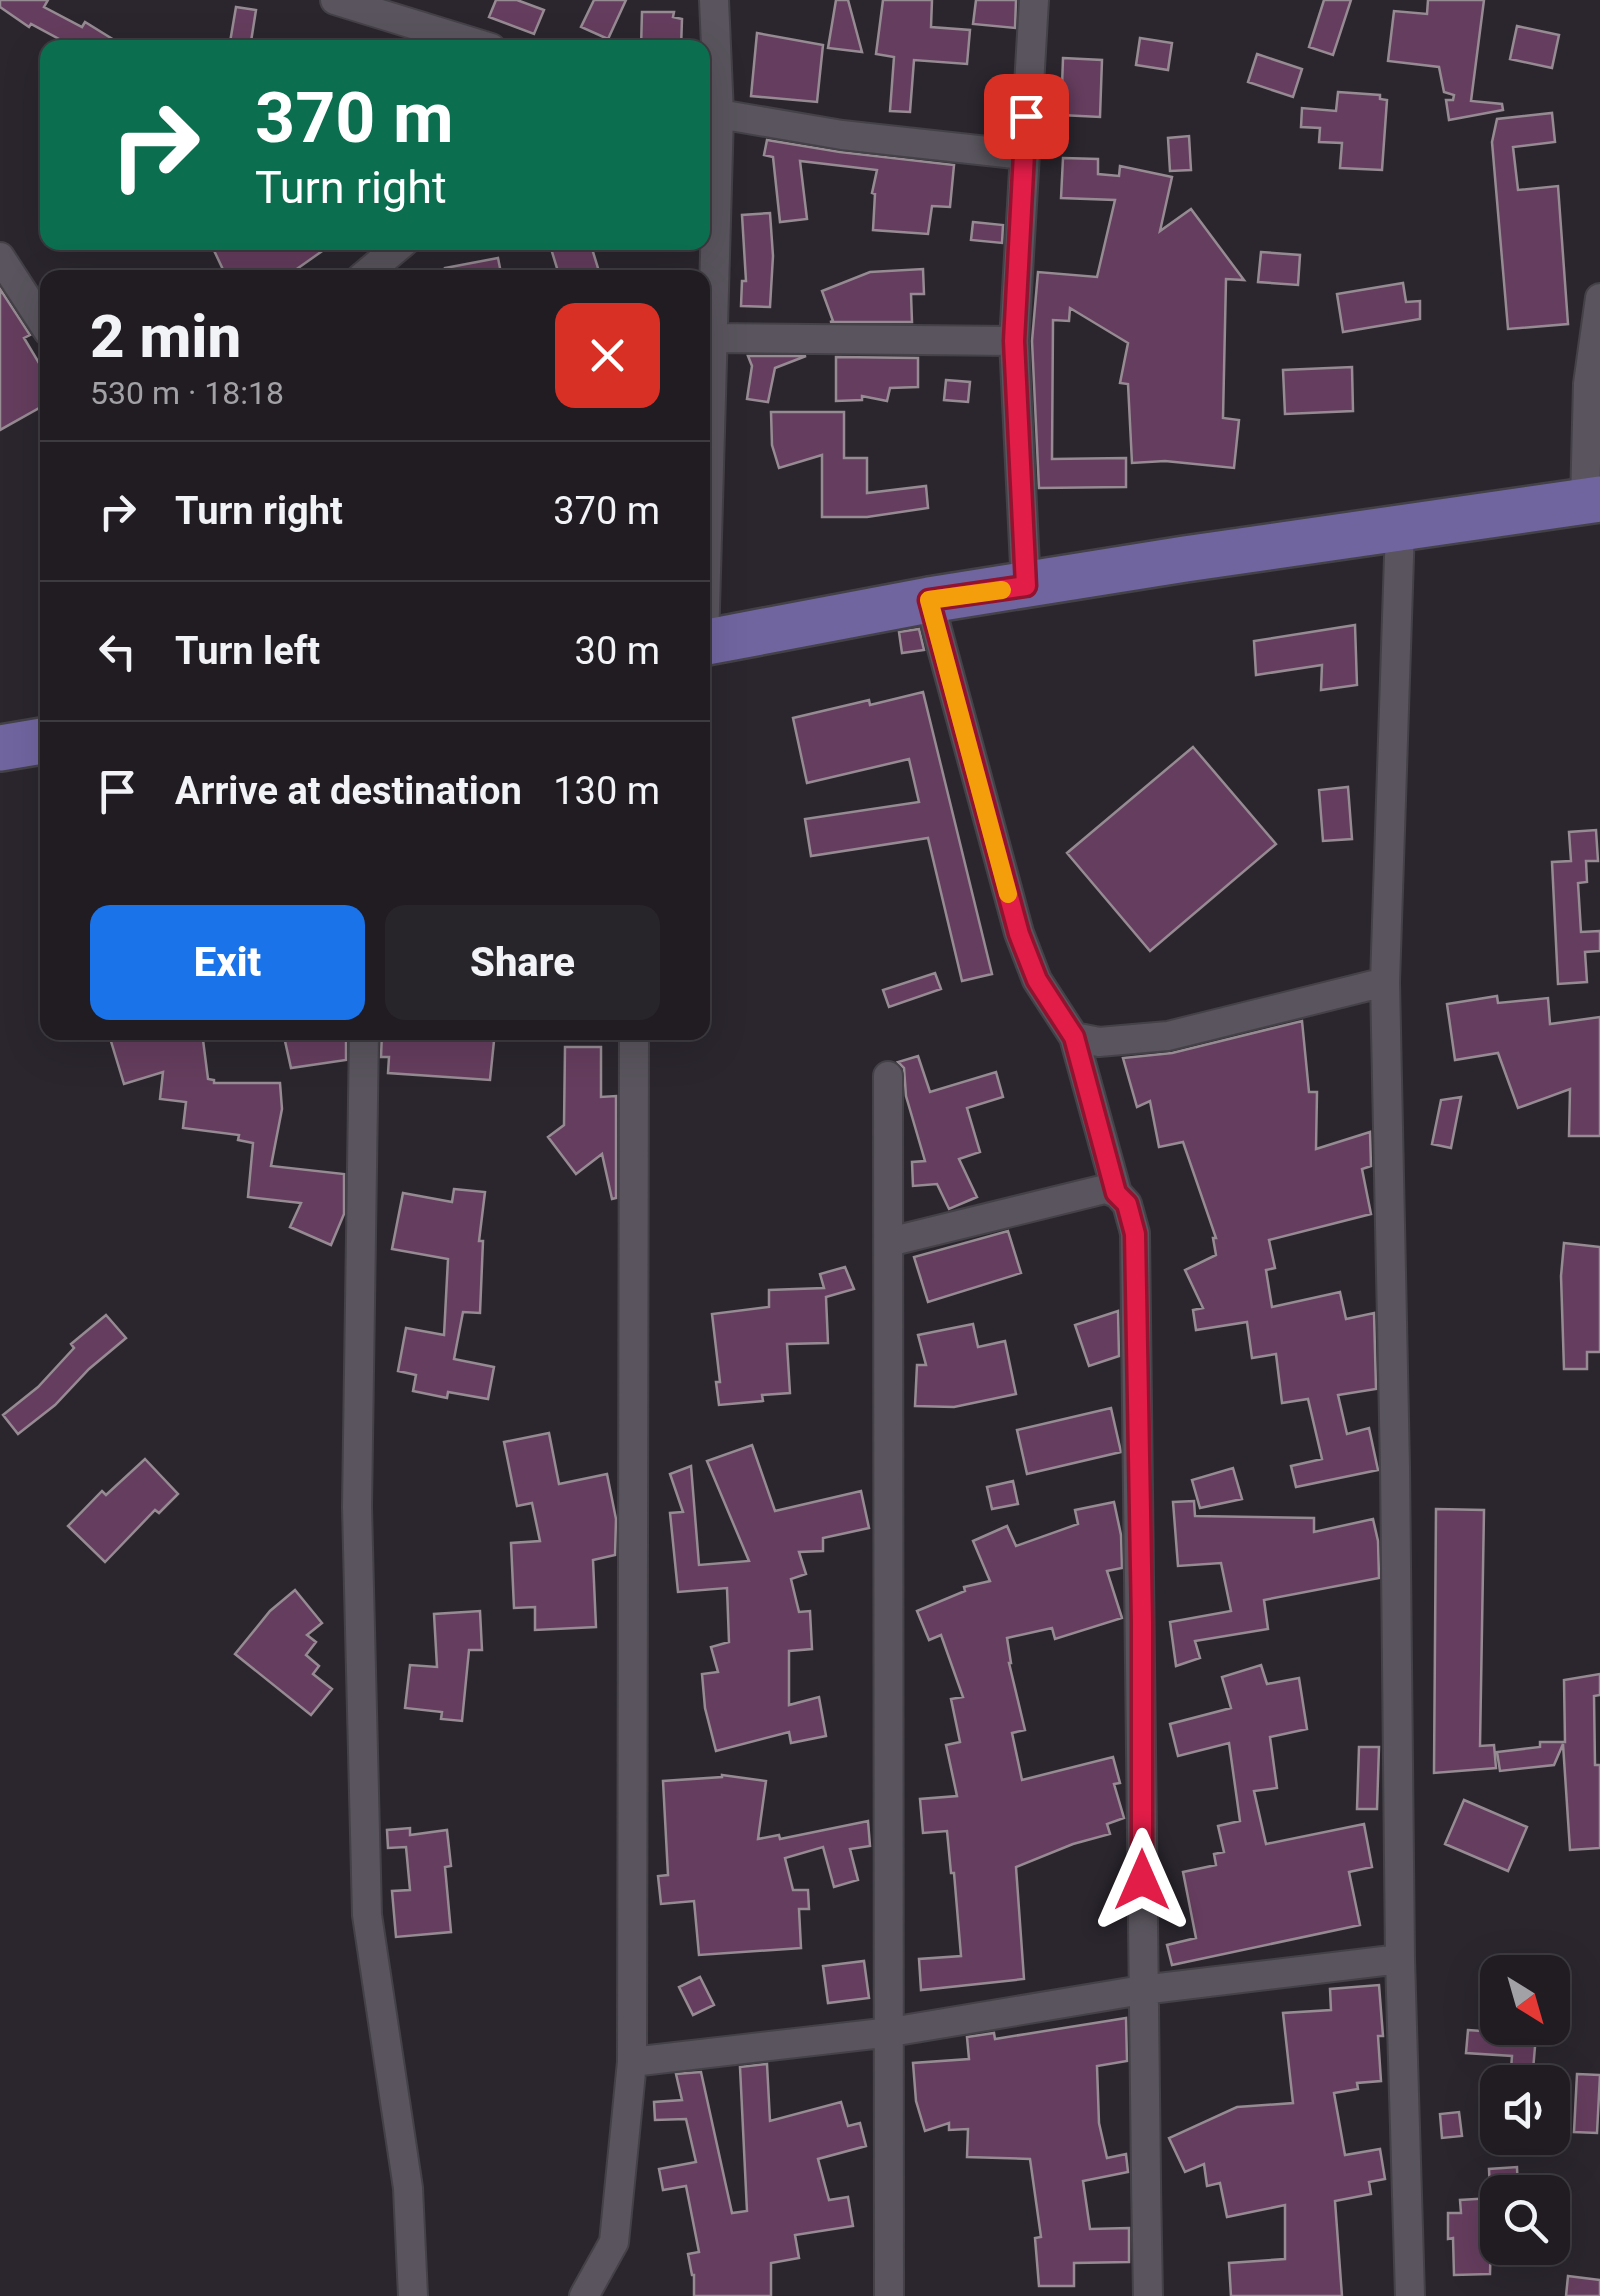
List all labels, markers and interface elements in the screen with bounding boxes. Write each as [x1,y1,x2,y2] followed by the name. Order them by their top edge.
[984,74,1069,159] pin
[255,77,454,159] text: 370 m
[90,80,220,210] icon: right
[999,89,1054,144] icon: arrive
[255,161,447,214] text: Turn right
[90,301,241,372] text: 2 min
[555,303,660,408] button: close
[90,374,284,412] text: 530 m · 18:18
[90,484,145,539] icon: right
[175,489,343,533] text: Turn right
[553,489,660,533] text: 370 m
[90,624,145,679] icon: left
[175,629,320,673] text: Turn left
[575,629,660,673] text: 30 m
[90,764,145,819] icon: arrive
[175,769,522,813] text: Arrive at destination
[553,769,660,813] text: 130 m
[90,905,365,1020] button: Exit
[385,905,660,1020] button: Share
[1090,1828,1194,1932] position arrow
[1480,1955,1570,2045] north arrow
[1480,1955,1570,2265] map controls
[1480,2065,1570,2155] button: sound
[1480,2175,1570,2265] button: search

